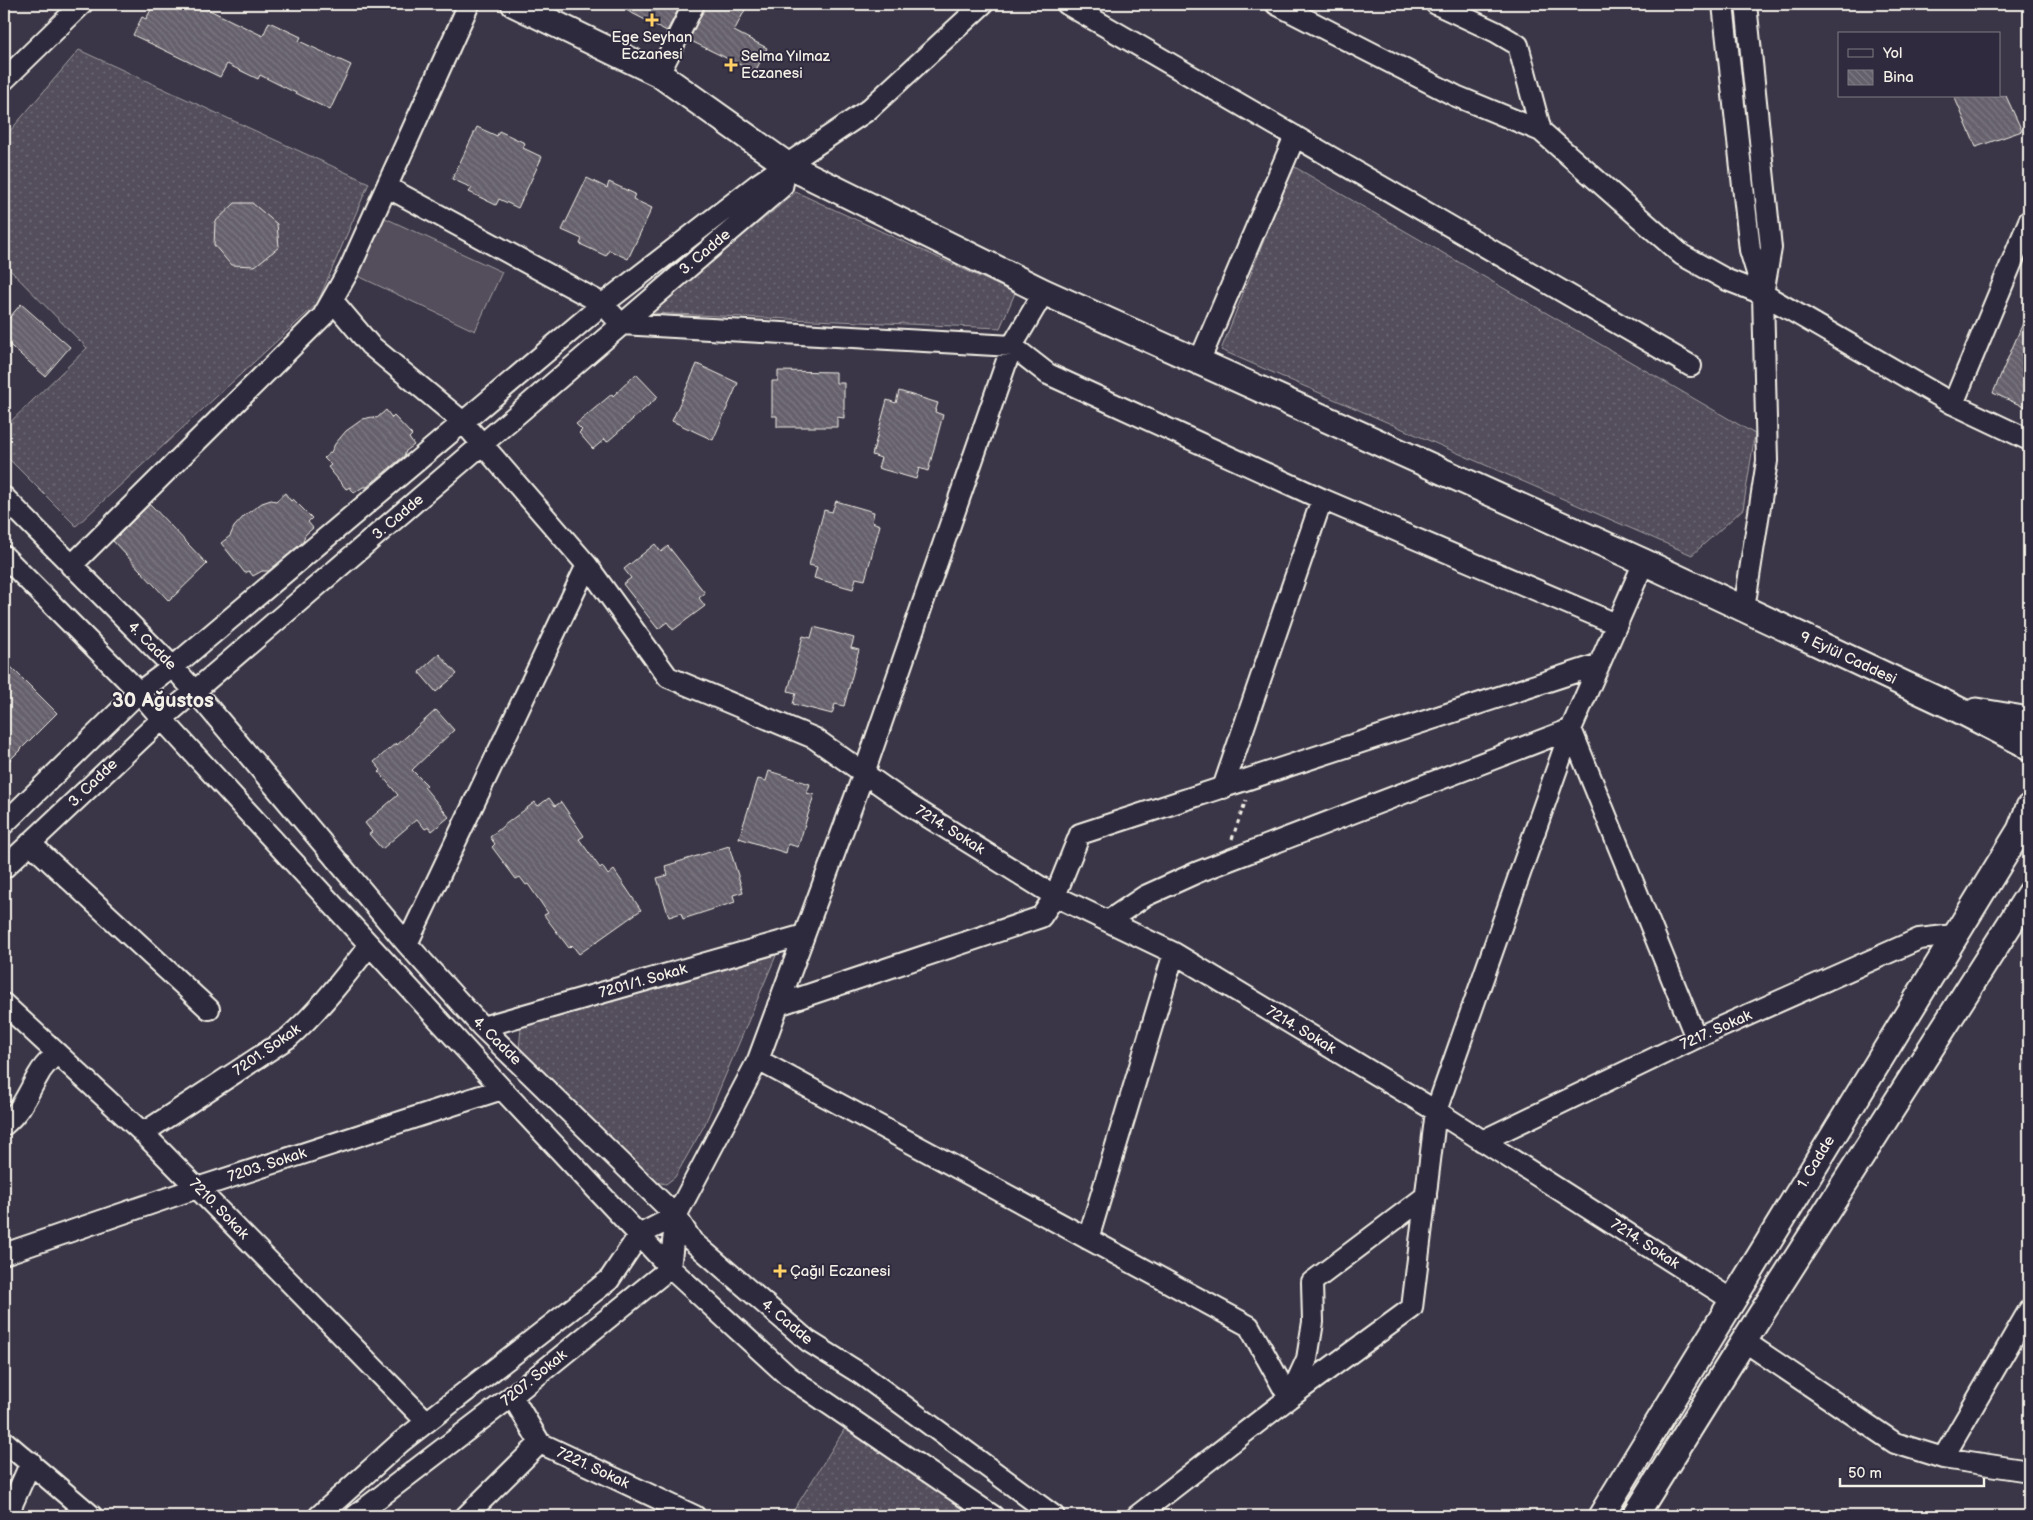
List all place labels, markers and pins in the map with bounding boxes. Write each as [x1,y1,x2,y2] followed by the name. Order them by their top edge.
[646,14,658,26] marker: Ege Seyhan Eczanesi
[611,28,693,64] place label: Ege Seyhan Eczanesi
[741,47,831,83] place label: Selma Yılmaz Eczanesi
[725,59,737,71] marker: Selma Yılmaz Eczanesi
[790,1262,890,1281] place label: Çağıl Eczanesi
[774,1265,786,1277] marker: Çağıl Eczanesi

